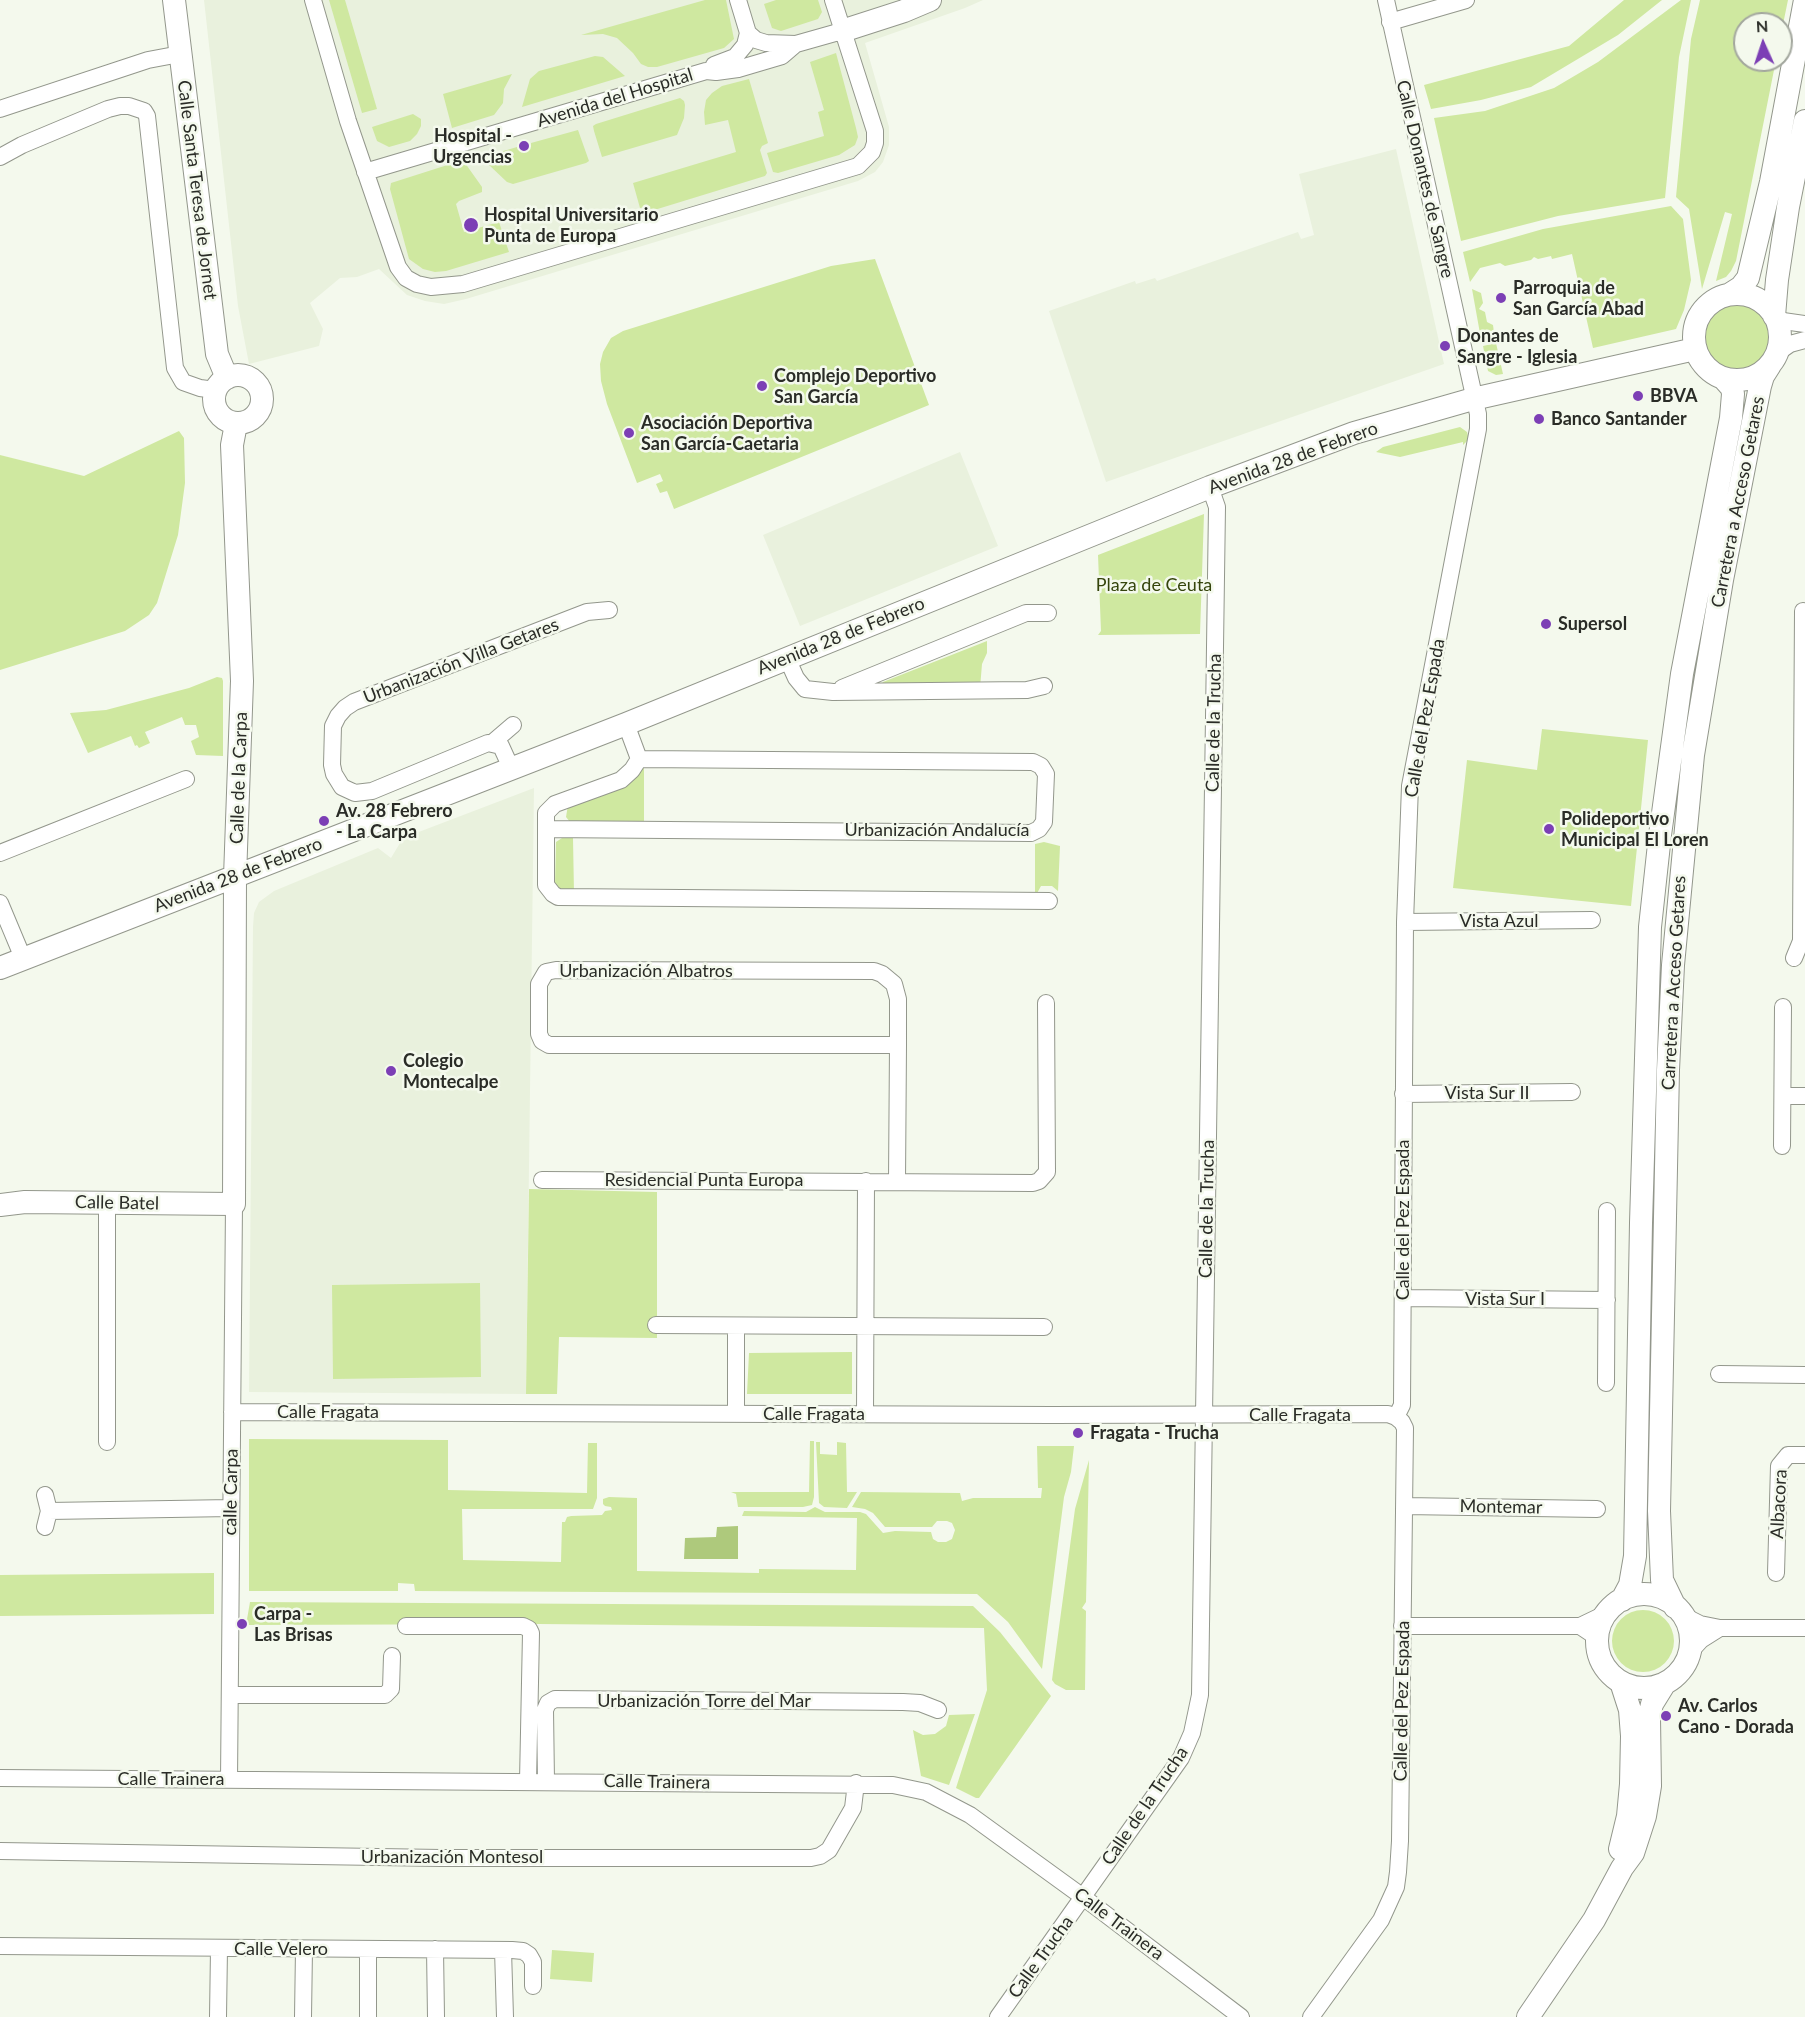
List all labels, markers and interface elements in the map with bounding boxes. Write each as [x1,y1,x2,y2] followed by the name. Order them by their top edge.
[1733,12,1793,72] north arrow
[1755,16,1769,35] text: N
[534,64,696,132] street label: Avenida del Hospital
[1392,78,1458,280] street label: Calle Donantes de Sangre
[173,79,221,301] street label: Calle Santa Teresa de Jornet
[433,125,512,168] place label: Hospital - Urgencias
[517,139,531,153] marker: Hospital - Urgencias
[484,204,659,246] place label: Hospital Universitario Punta de Europa
[462,216,480,234] marker: Hospital Universitario Punta de Europa
[1513,277,1644,320] place label: Parroquia de San García Abad
[1494,291,1508,305] marker: Parroquia de San García Abad
[1457,325,1577,368] place label: Donantes de Sangre - Iglesia
[1438,339,1452,353] marker: Donantes de Sangre - Iglesia
[774,365,936,407] place label: Complejo Deportivo San García
[755,379,769,393] marker: Complejo Deportivo San García
[1650,385,1697,407] place label: BBVA
[1631,389,1645,403] marker: BBVA
[1707,394,1769,610] street label: Carretera a Acceso Getares
[1551,408,1687,430] place label: Banco Santander
[641,412,813,454] place label: Asociación Deportiva San García-Caetaria
[1532,412,1546,426] marker: Banco Santander
[1205,417,1381,499] street label: Avenida 28 de Febrero
[622,426,636,440] marker: Asociación Deportiva San García-Caetaria
[1096,574,1212,596] park label: Plaza de Ceuta
[754,593,928,679] street label: Avenida 28 de Febrero
[1558,613,1627,635] place label: Supersol
[360,614,562,708] street label: Urbanización Villa Getares
[1539,617,1553,631] marker: Supersol
[1400,637,1450,799] street label: Calle del Pez Espada
[1202,654,1226,792] street label: Calle de la Trucha
[226,712,252,844] street label: Calle de la Carpa
[336,800,453,842] place label: Av. 28 Febrero - La Carpa
[1561,808,1709,850] place label: Polideportivo Municipal El Loren
[317,814,331,828] marker: Av. 28 Febrero - La Carpa
[844,819,1030,841] street label: Urbanización Andalucía
[1542,822,1556,836] marker: Polideportivo Municipal El Loren
[151,833,325,917] street label: Avenida 28 de Febrero
[1658,875,1690,1091] street label: Carretera a Acceso Getares
[1460,910,1538,932] street label: Vista Azul
[559,960,733,982] street label: Urbanización Albatros
[403,1050,498,1092] place label: Colegio Montecalpe
[384,1064,398,1078] marker: Colegio Montecalpe
[1444,1082,1530,1104] street label: Vista Sur II
[1195,1140,1219,1278] street label: Calle de la Trucha
[1392,1140,1414,1300] street label: Calle del Pez Espada
[605,1169,803,1191] street label: Residencial Punta Europa
[75,1191,159,1215] street label: Calle Batel
[1465,1288,1545,1310] street label: Vista Sur I
[277,1401,379,1423] street label: Calle Fragata
[763,1403,865,1425] street label: Calle Fragata
[1249,1404,1351,1426] street label: Calle Fragata
[1090,1422,1219,1444] place label: Fragata - Trucha
[1071,1426,1085,1440] marker: Fragata - Trucha
[219,1448,243,1536] street label: calle Carpa
[1766,1469,1792,1539] street label: Albacora
[1459,1495,1543,1519] street label: Montemar
[254,1603,333,1646] place label: Carpa - Las Brisas
[235,1617,249,1631] marker: Carpa - Las Brisas
[1390,1620,1414,1782] street label: Calle del Pez Espada
[597,1690,811,1712] street label: Urbanización Torre del Mar
[1678,1695,1794,1738] place label: Av. Carlos Cano - Dorada
[1659,1709,1673,1723] marker: Av. Carlos Cano - Dorada
[1097,1743,1193,1869] street label: Calle de la Trucha
[118,1768,224,1790] street label: Calle Trainera
[603,1770,711,1794] street label: Calle Trainera
[361,1846,543,1868] street label: Urbanización Montesol
[1070,1883,1168,1965] street label: Calle Trainera
[1004,1912,1078,2002] street label: Calle Trucha
[234,1938,328,1960] street label: Calle Velero

